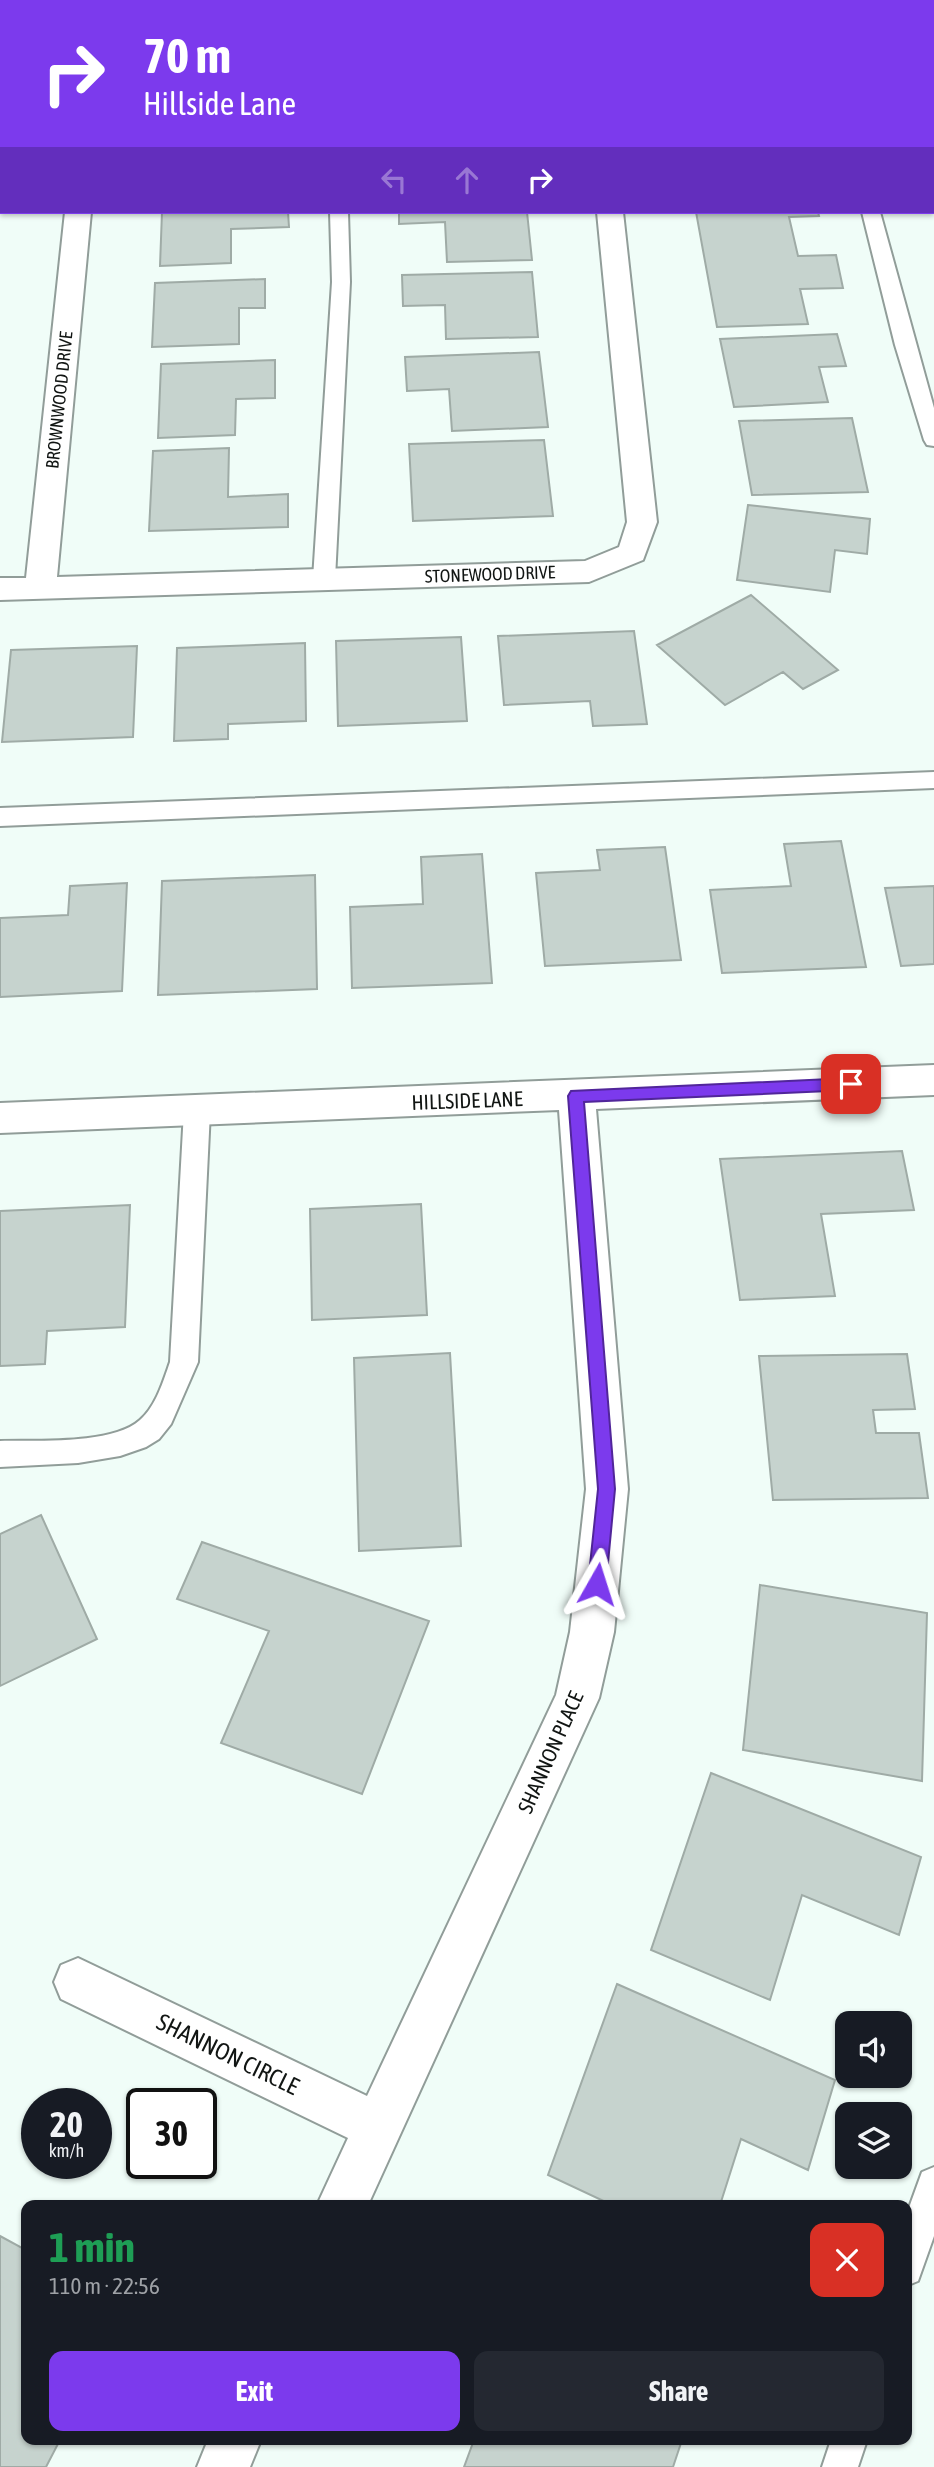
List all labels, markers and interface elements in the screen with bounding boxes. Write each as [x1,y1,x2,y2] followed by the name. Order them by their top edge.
[143,27,231,83] text: 70 m
[28,28,119,119] icon: right
[143,85,296,122] text: Hillside Lane
[375,161,413,199] icon: left
[448,161,486,199] icon: ahead
[521,161,559,199] icon: right
[41,330,77,470] street label: BROWNWOOD DRIVE
[424,561,556,587] street label: STONEWOOD DRIVE
[821,1054,881,1114] pin
[832,1065,870,1103] icon: arrive
[411,1086,523,1114] street label: HILLSIDE LANE
[560,1547,634,1621] position arrow
[512,1687,588,1817] street label: SHANNON PLACE
[153,2008,303,2100] street label: SHANNON CIRCLE
[835,2011,912,2179] map controls
[835,2011,912,2088] button: sound
[126,2088,217,2179] speed limit sign: 30
[835,2102,912,2179] button: layers
[50,2104,83,2144] text: 20
[49,2140,84,2161] text: km/h
[49,2223,135,2271] text: 1 min
[810,2223,884,2297] button: close
[49,2273,160,2299] text: 110 m · 22:56
[49,2351,460,2431] button: Exit
[474,2351,884,2431] button: Share

